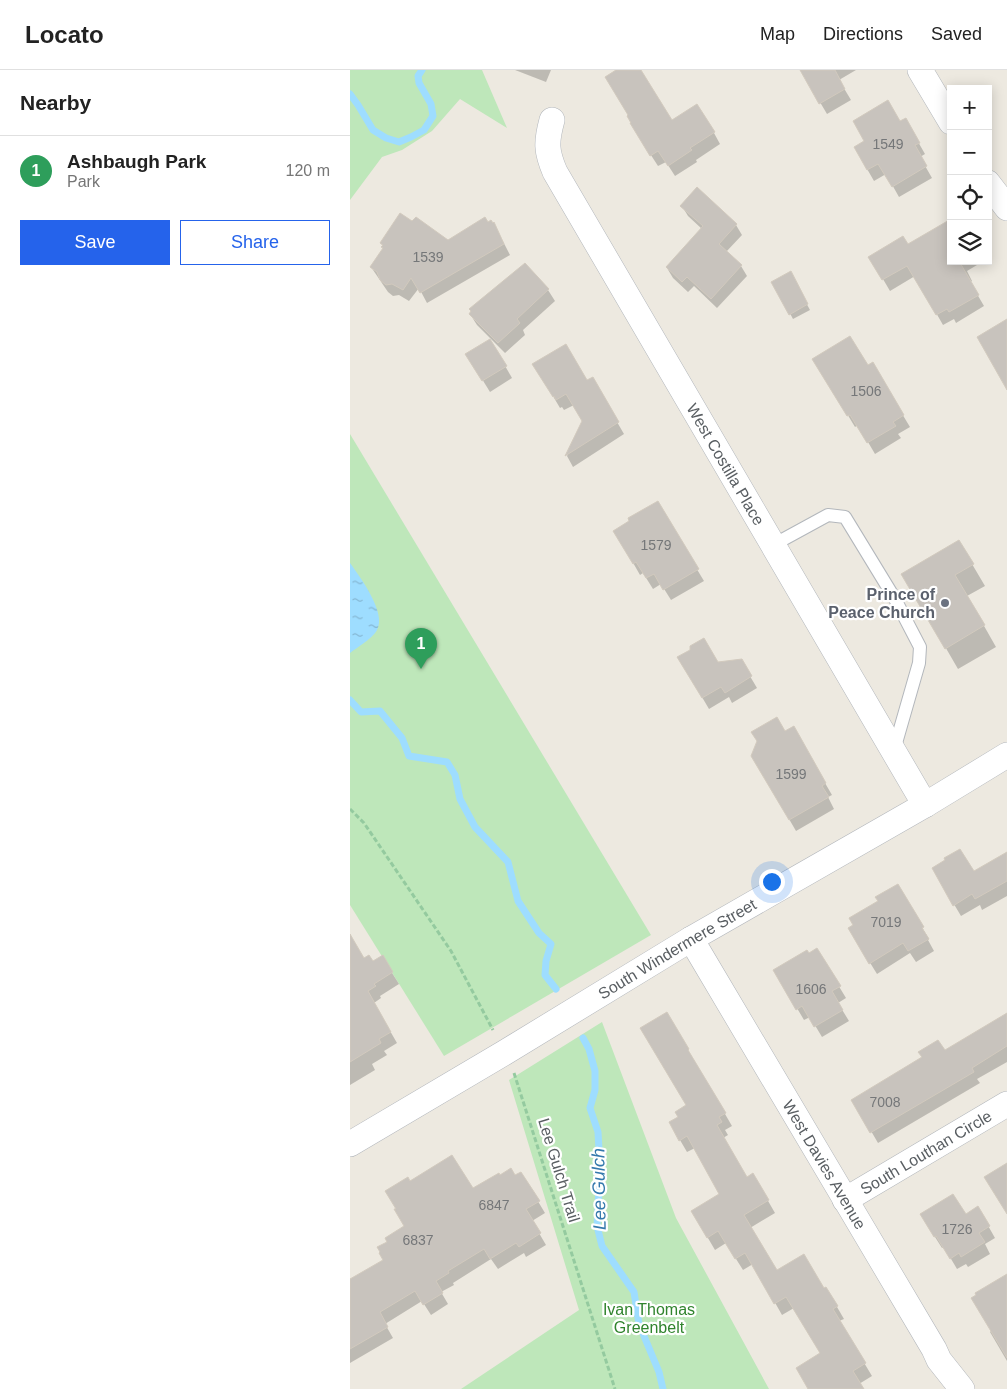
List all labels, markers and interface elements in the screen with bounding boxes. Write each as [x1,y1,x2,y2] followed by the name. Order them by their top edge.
[25,21,104,48] text: Locato
[760,24,795,44] text: Map
[823,24,903,44] text: Directions
[931,24,982,44] text: Saved
[947,85,992,265] map controls
[947,85,992,130] button: +
[20,91,91,114] text: Nearby
[947,130,992,175] button: −
[872,136,904,152] house number: 1549
[67,151,206,172] text: Ashbaugh Park
[32,162,40,179] text: 1
[286,162,330,179] text: 120 m
[67,173,100,190] text: Park
[947,175,992,220] button: locate
[20,220,170,265] button: Save
[180,220,330,265] button: Share
[947,220,992,265] button: layers
[412,249,444,265] house number: 1539
[850,383,882,399] house number: 1506
[684,401,768,528] street label: West Costilla Place
[640,537,672,553] house number: 1579
[828,586,936,621] place label: Prince of Peace Church
[939,597,951,609] marker: Prince of Peace Church
[405,628,437,669] pin: 1
[775,766,807,782] house number: 1599
[759,869,785,895] your location
[595,895,759,1002] street label: South Windermere Street
[870,914,902,930] house number: 7019
[795,981,827,997] house number: 1606
[869,1094,901,1110] house number: 7008
[780,1097,869,1232] street label: West Davies Avenue
[857,1107,995,1198] street label: South Louthan Circle
[535,1116,583,1224] street label: Lee Gulch Trail
[588,1148,610,1230] water label: Lee Gulch
[478,1197,510,1213] house number: 6847
[941,1221,973,1237] house number: 1726
[402,1232,434,1248] house number: 6837
[603,1301,695,1336] park label: Ivan Thomas Greenbelt

